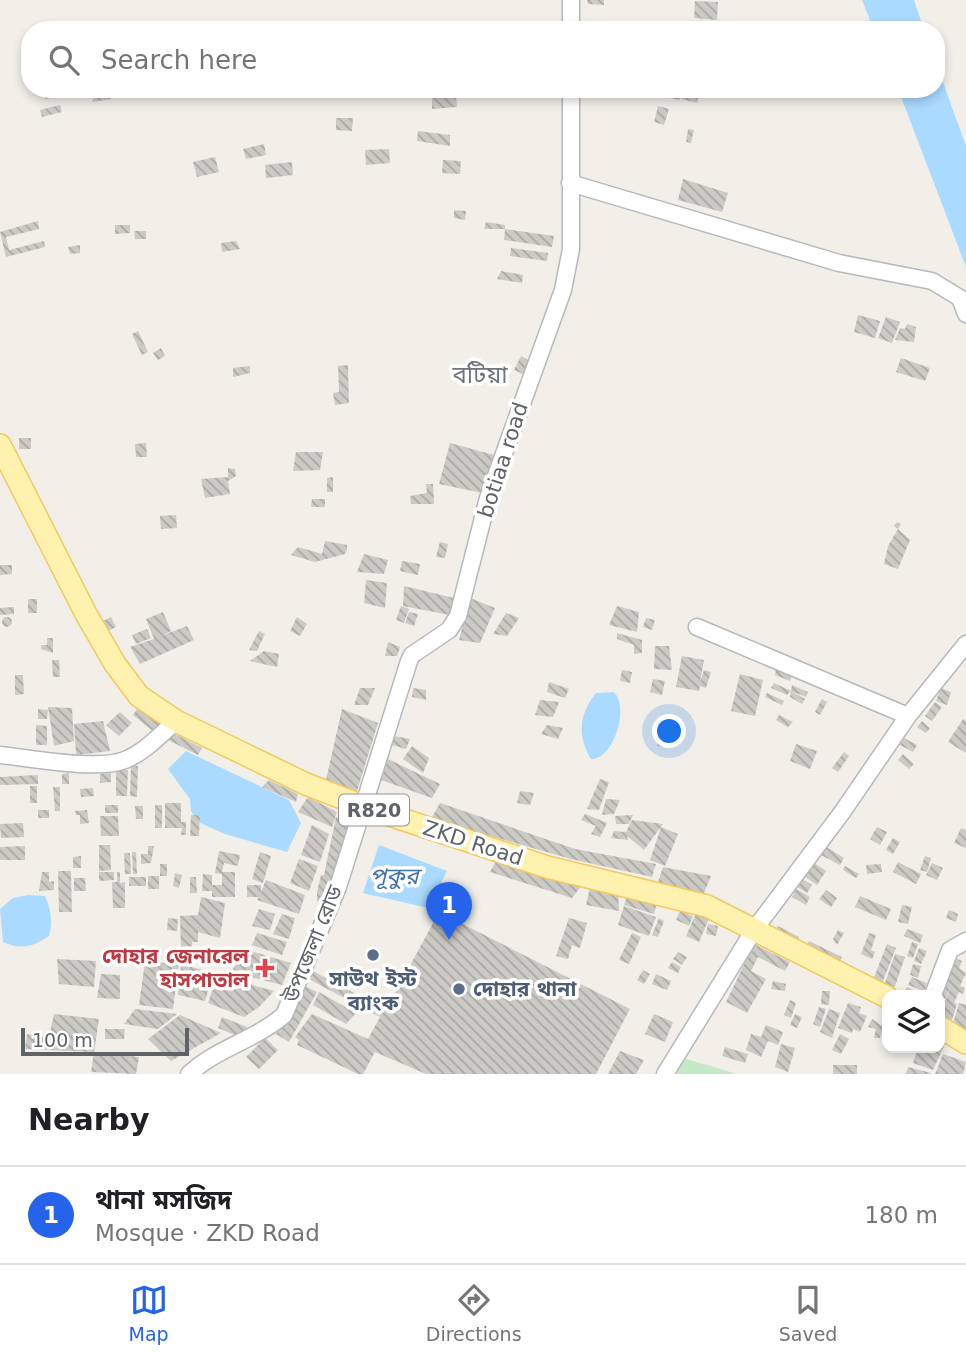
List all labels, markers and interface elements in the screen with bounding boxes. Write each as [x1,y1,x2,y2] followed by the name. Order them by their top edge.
[21,21,945,98] search box
[45,41,83,79] icon: search
[101,45,257,75] text: Search here
[451,361,508,389] district label: বটিয়া
[473,399,533,521] street label: botiaa road
[652,714,686,748] your location
[339,794,409,825] road number: R820
[420,816,526,870] street label: ZKD Road
[370,863,423,890] water label: পূকুর
[278,881,348,1007] street label: উপজেলা রোড
[426,882,472,940] pin: 1
[102,944,250,992] place label: দোহার জেনারেল হাসপাতাল
[365,947,381,963] marker: সাউথ ইস্ট ব্যাংক
[255,958,275,978] marker: দোহার জেনারেল হাসপাতাল
[328,967,417,1015] place label: সাউথ ইস্ট ব্যাংক
[473,977,577,1001] place label: দোহার থানা
[451,981,467,997] marker: দোহার থানা
[882,990,945,1053] map controls
[882,990,945,1053] button: layers
[21,1025,189,1057] scale bar
[32,1029,93,1051] text: 100 m
[28,1102,150,1137] text: Nearby
[95,1185,232,1215] text: থানা মসজিদ
[43,1202,59,1228] text: 1
[864,1202,938,1228] text: 180 m
[95,1220,320,1246] text: Mosque · ZKD Road
[129,1281,169,1345] tab: Map
[426,1281,522,1345] tab: Directions
[779,1281,837,1345] tab: Saved

